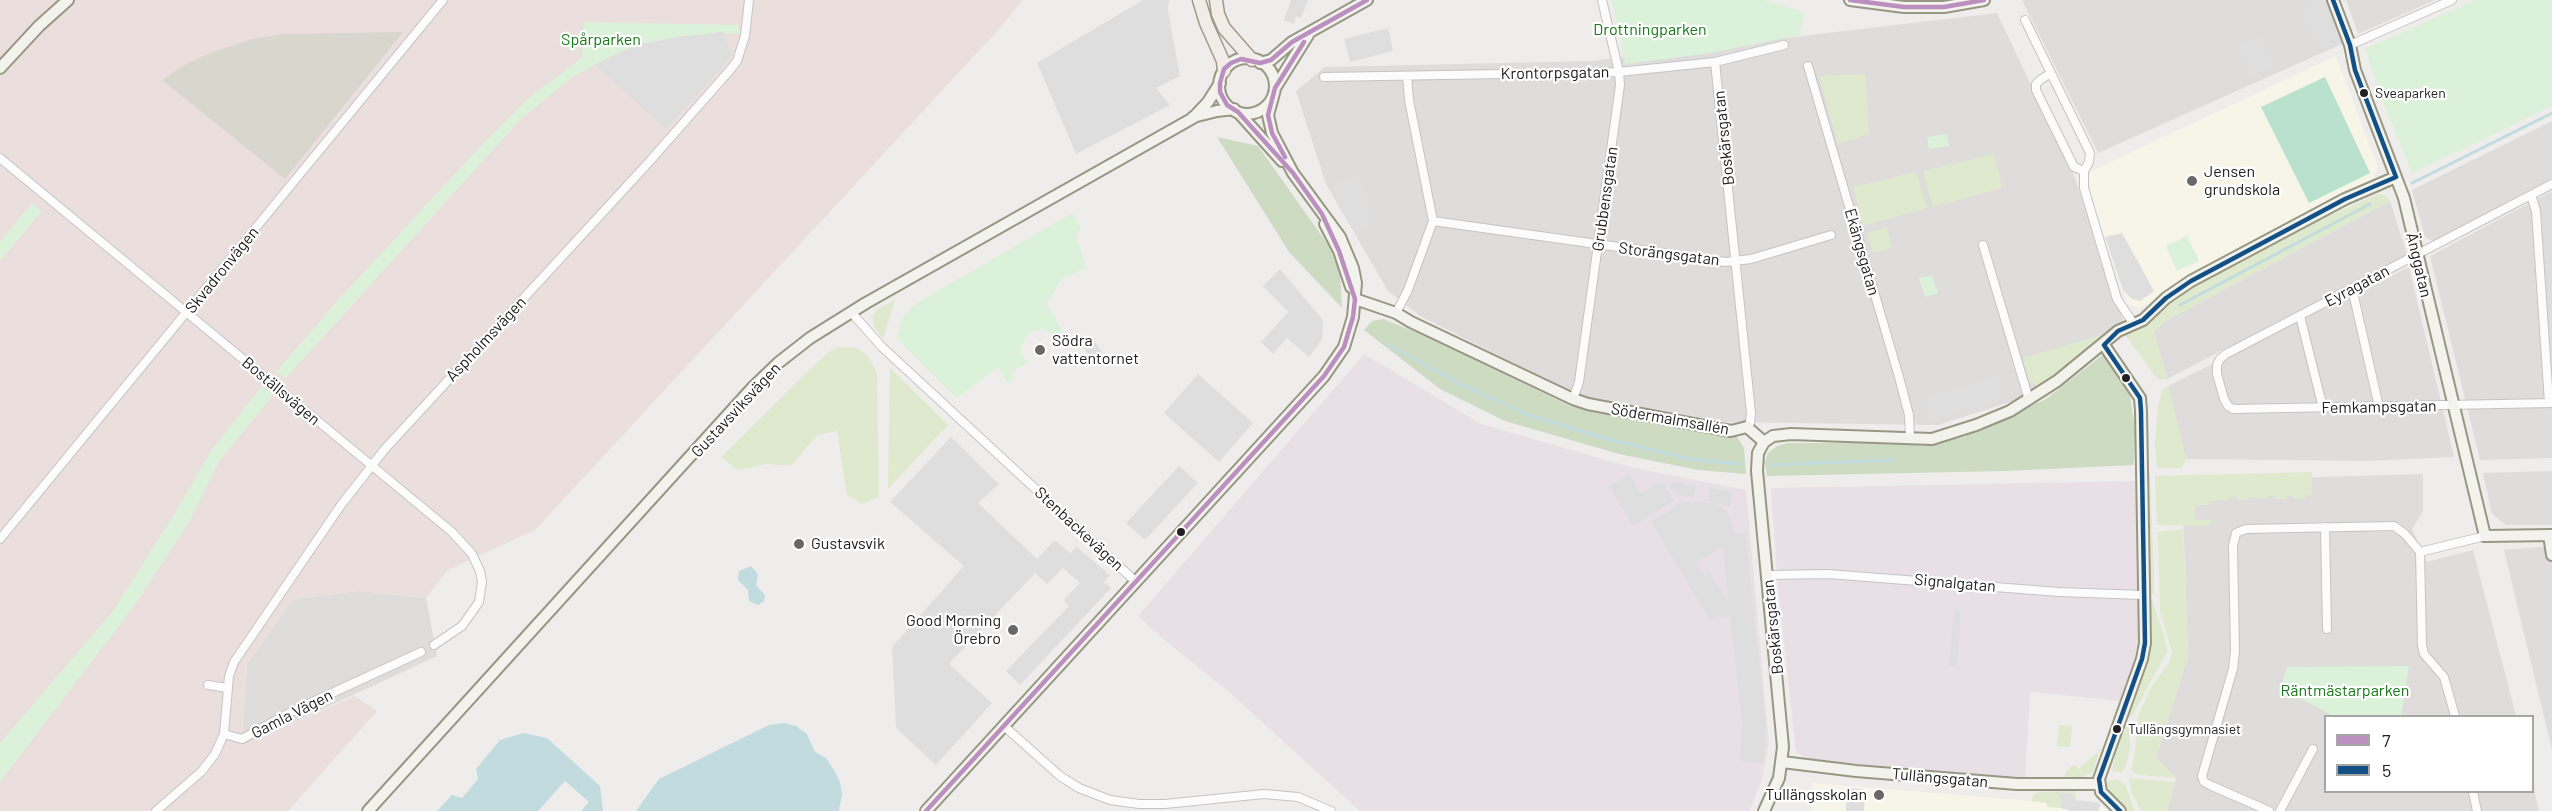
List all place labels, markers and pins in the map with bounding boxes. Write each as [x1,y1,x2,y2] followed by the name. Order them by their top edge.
[2375,85,2446,101] place label: Sveaparken
[2358,87,2370,99] marker: Sveaparken
[2204,162,2280,200] place label: Jensen grundskola
[2185,174,2199,188] marker: Jensen grundskola
[1052,331,1139,369] place label: Södra vattentornet
[1033,343,1047,357] marker: Södra vattentornet
[2120,372,2132,384] unlabelled marker
[1175,526,1187,538] unlabelled marker
[811,534,885,554] place label: Gustavsvik
[792,537,806,551] marker: Gustavsvik
[906,611,1001,649] place label: Good Morning Örebro
[1006,623,1020,637] marker: Good Morning Örebro
[2128,721,2241,737] place label: Tullängsgymnasiet
[2111,723,2123,735] marker: Tullängsgymnasiet
[1765,785,1867,805] place label: Tullängsskolan
[1872,788,1886,802] marker: Tullängsskolan

